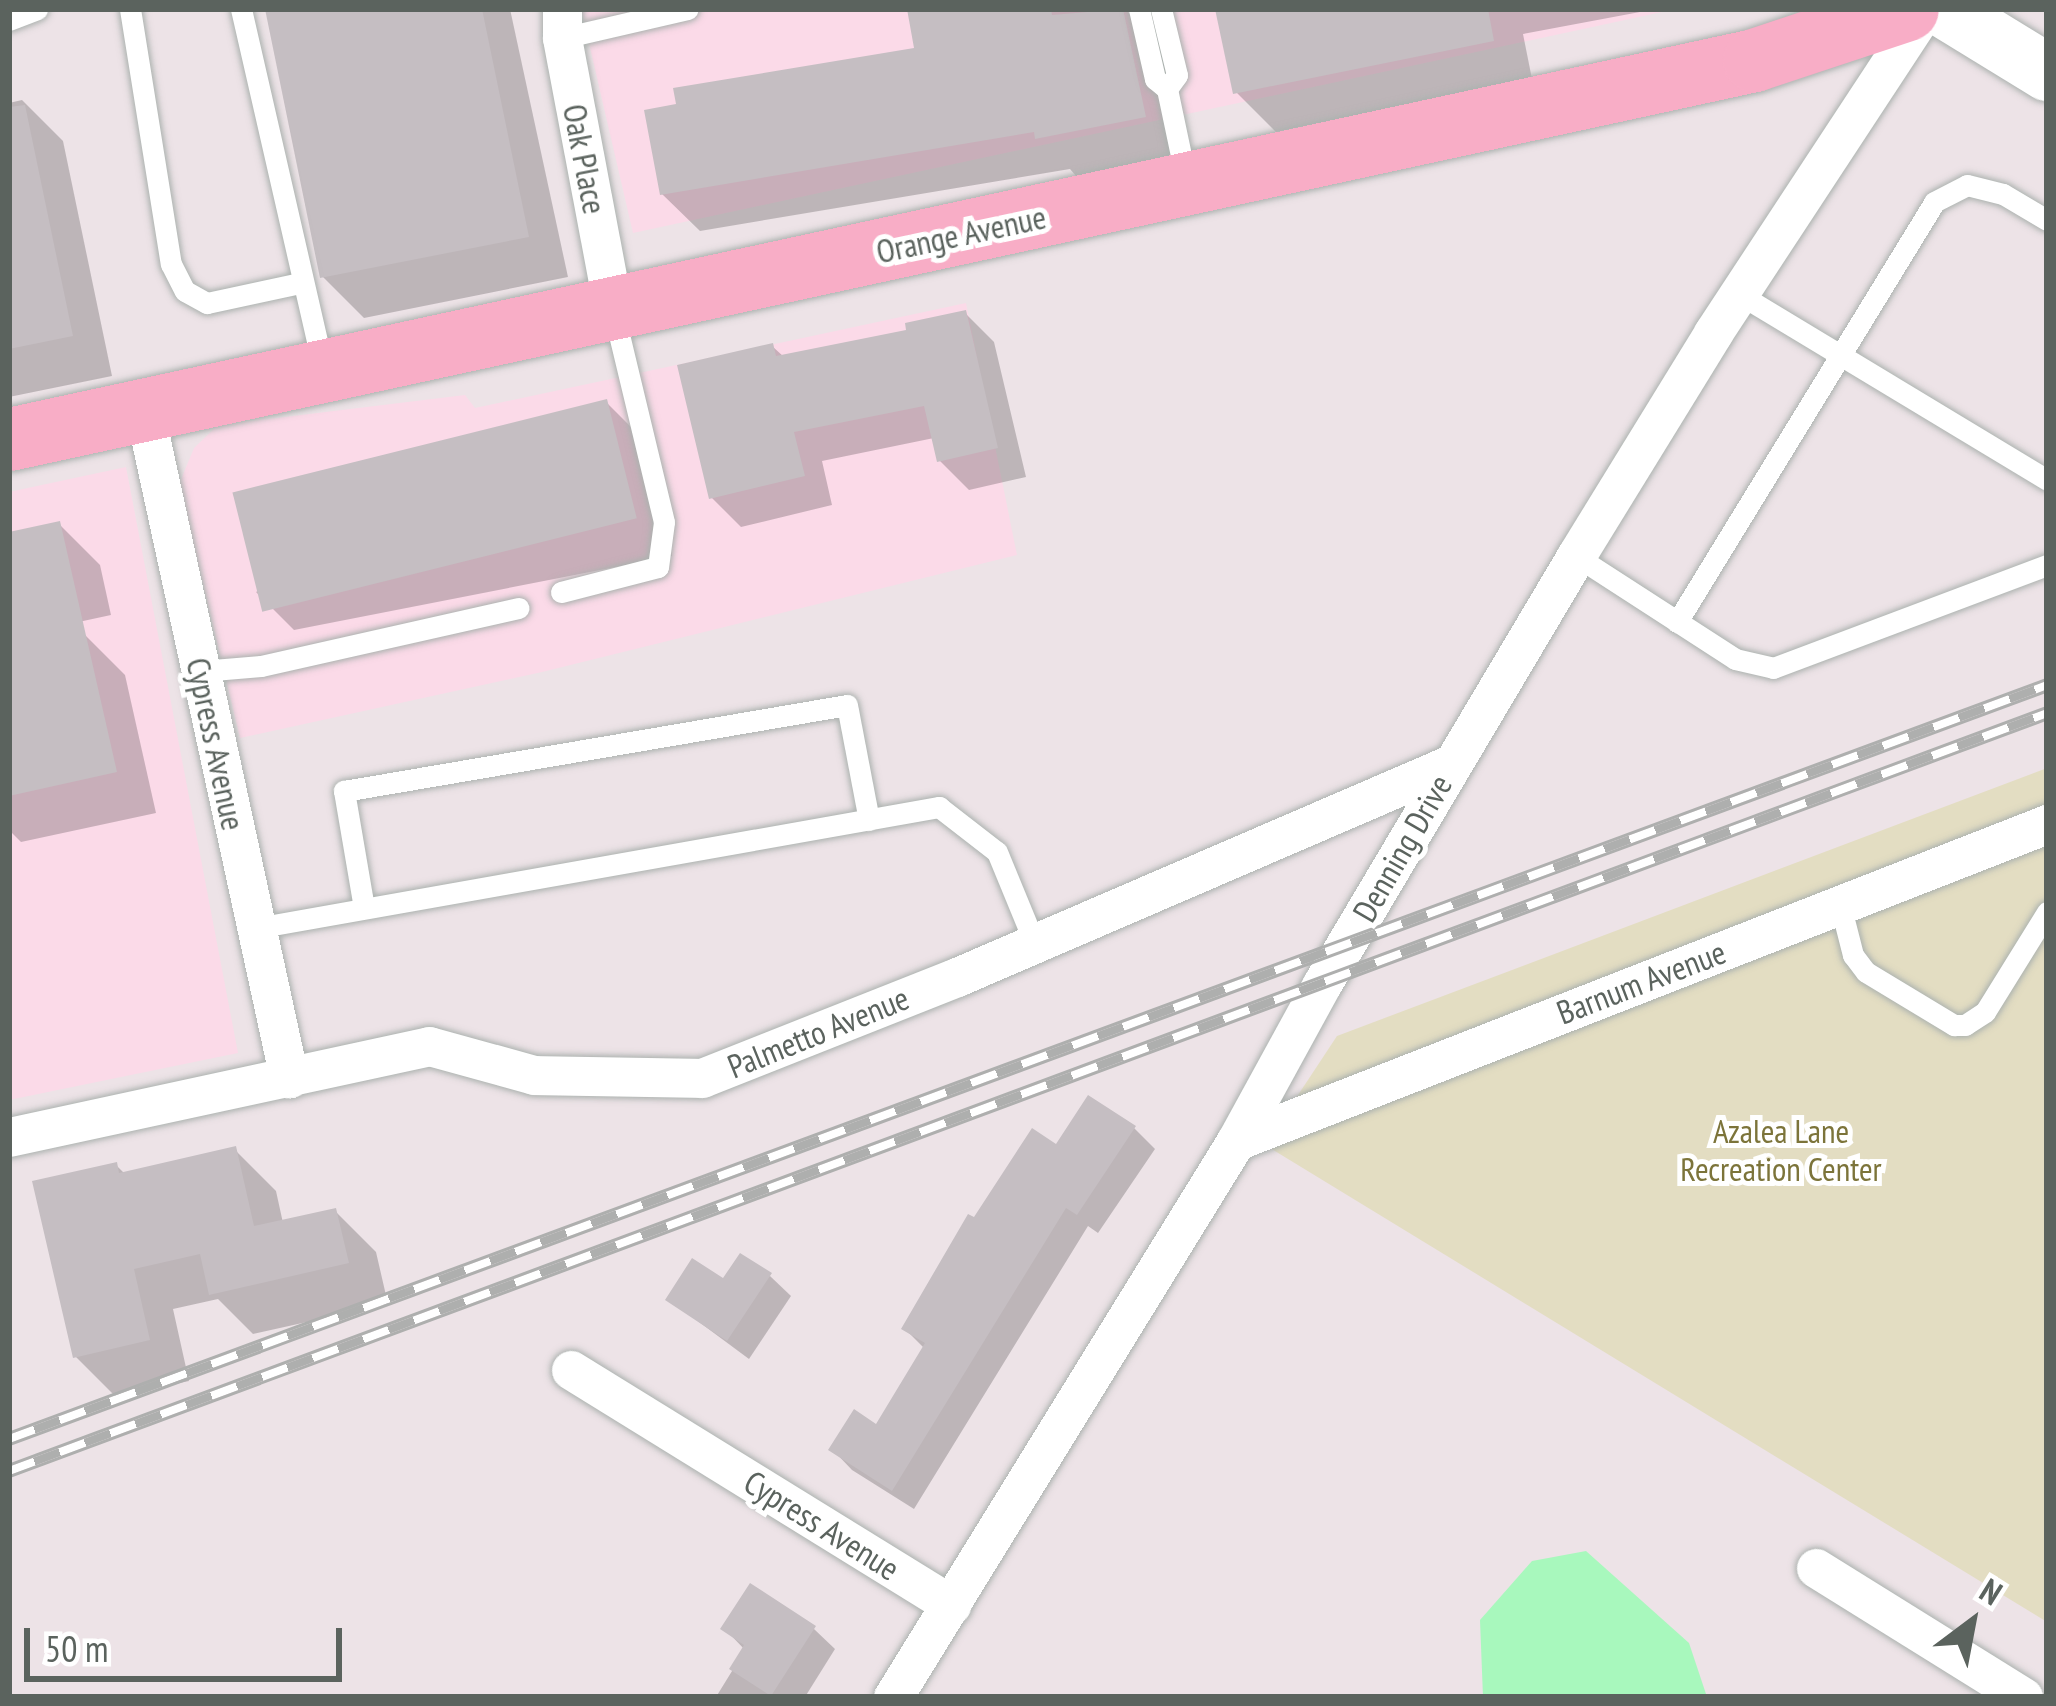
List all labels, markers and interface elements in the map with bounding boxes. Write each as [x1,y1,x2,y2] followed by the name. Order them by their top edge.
[555,100,615,218] street label: Oak Place
[872,197,1050,271] street label: Orange Avenue
[178,654,254,834] street label: Cypress Avenue
[1344,768,1460,928] street label: Denning Drive
[1551,932,1731,1032] street label: Barnum Avenue
[721,978,915,1086] street label: Palmetto Avenue
[1680,1111,1882,1189] park label: Azalea Lane Recreation Center
[737,1462,907,1588] street label: Cypress Avenue
[1912,1562,2032,1682] north arrow
[1972,1568,2010,1614] text: N
[30,1604,348,1678] scale bar
[45,1625,108,1672] text: 50 m

